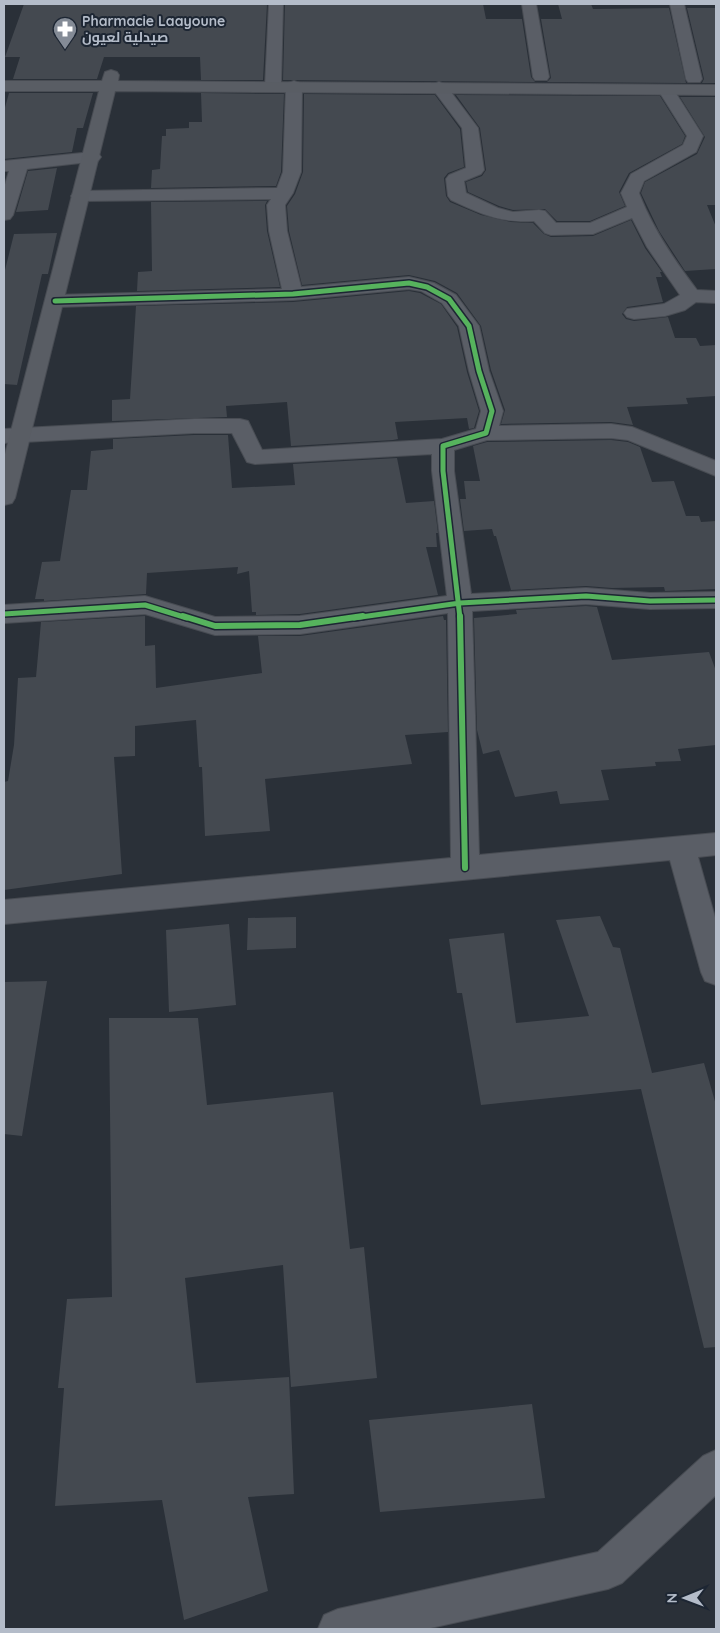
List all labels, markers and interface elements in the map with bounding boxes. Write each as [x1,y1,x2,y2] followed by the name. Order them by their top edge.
[82,12,225,46] place label: Pharmacie Laayoune صيدلية لعيون
[52,16,78,50] pharmacy icon: Pharmacie Laayoune صيدلية لعيون
[660,1573,710,1623] north arrow
[663,1593,681,1604] text: N

